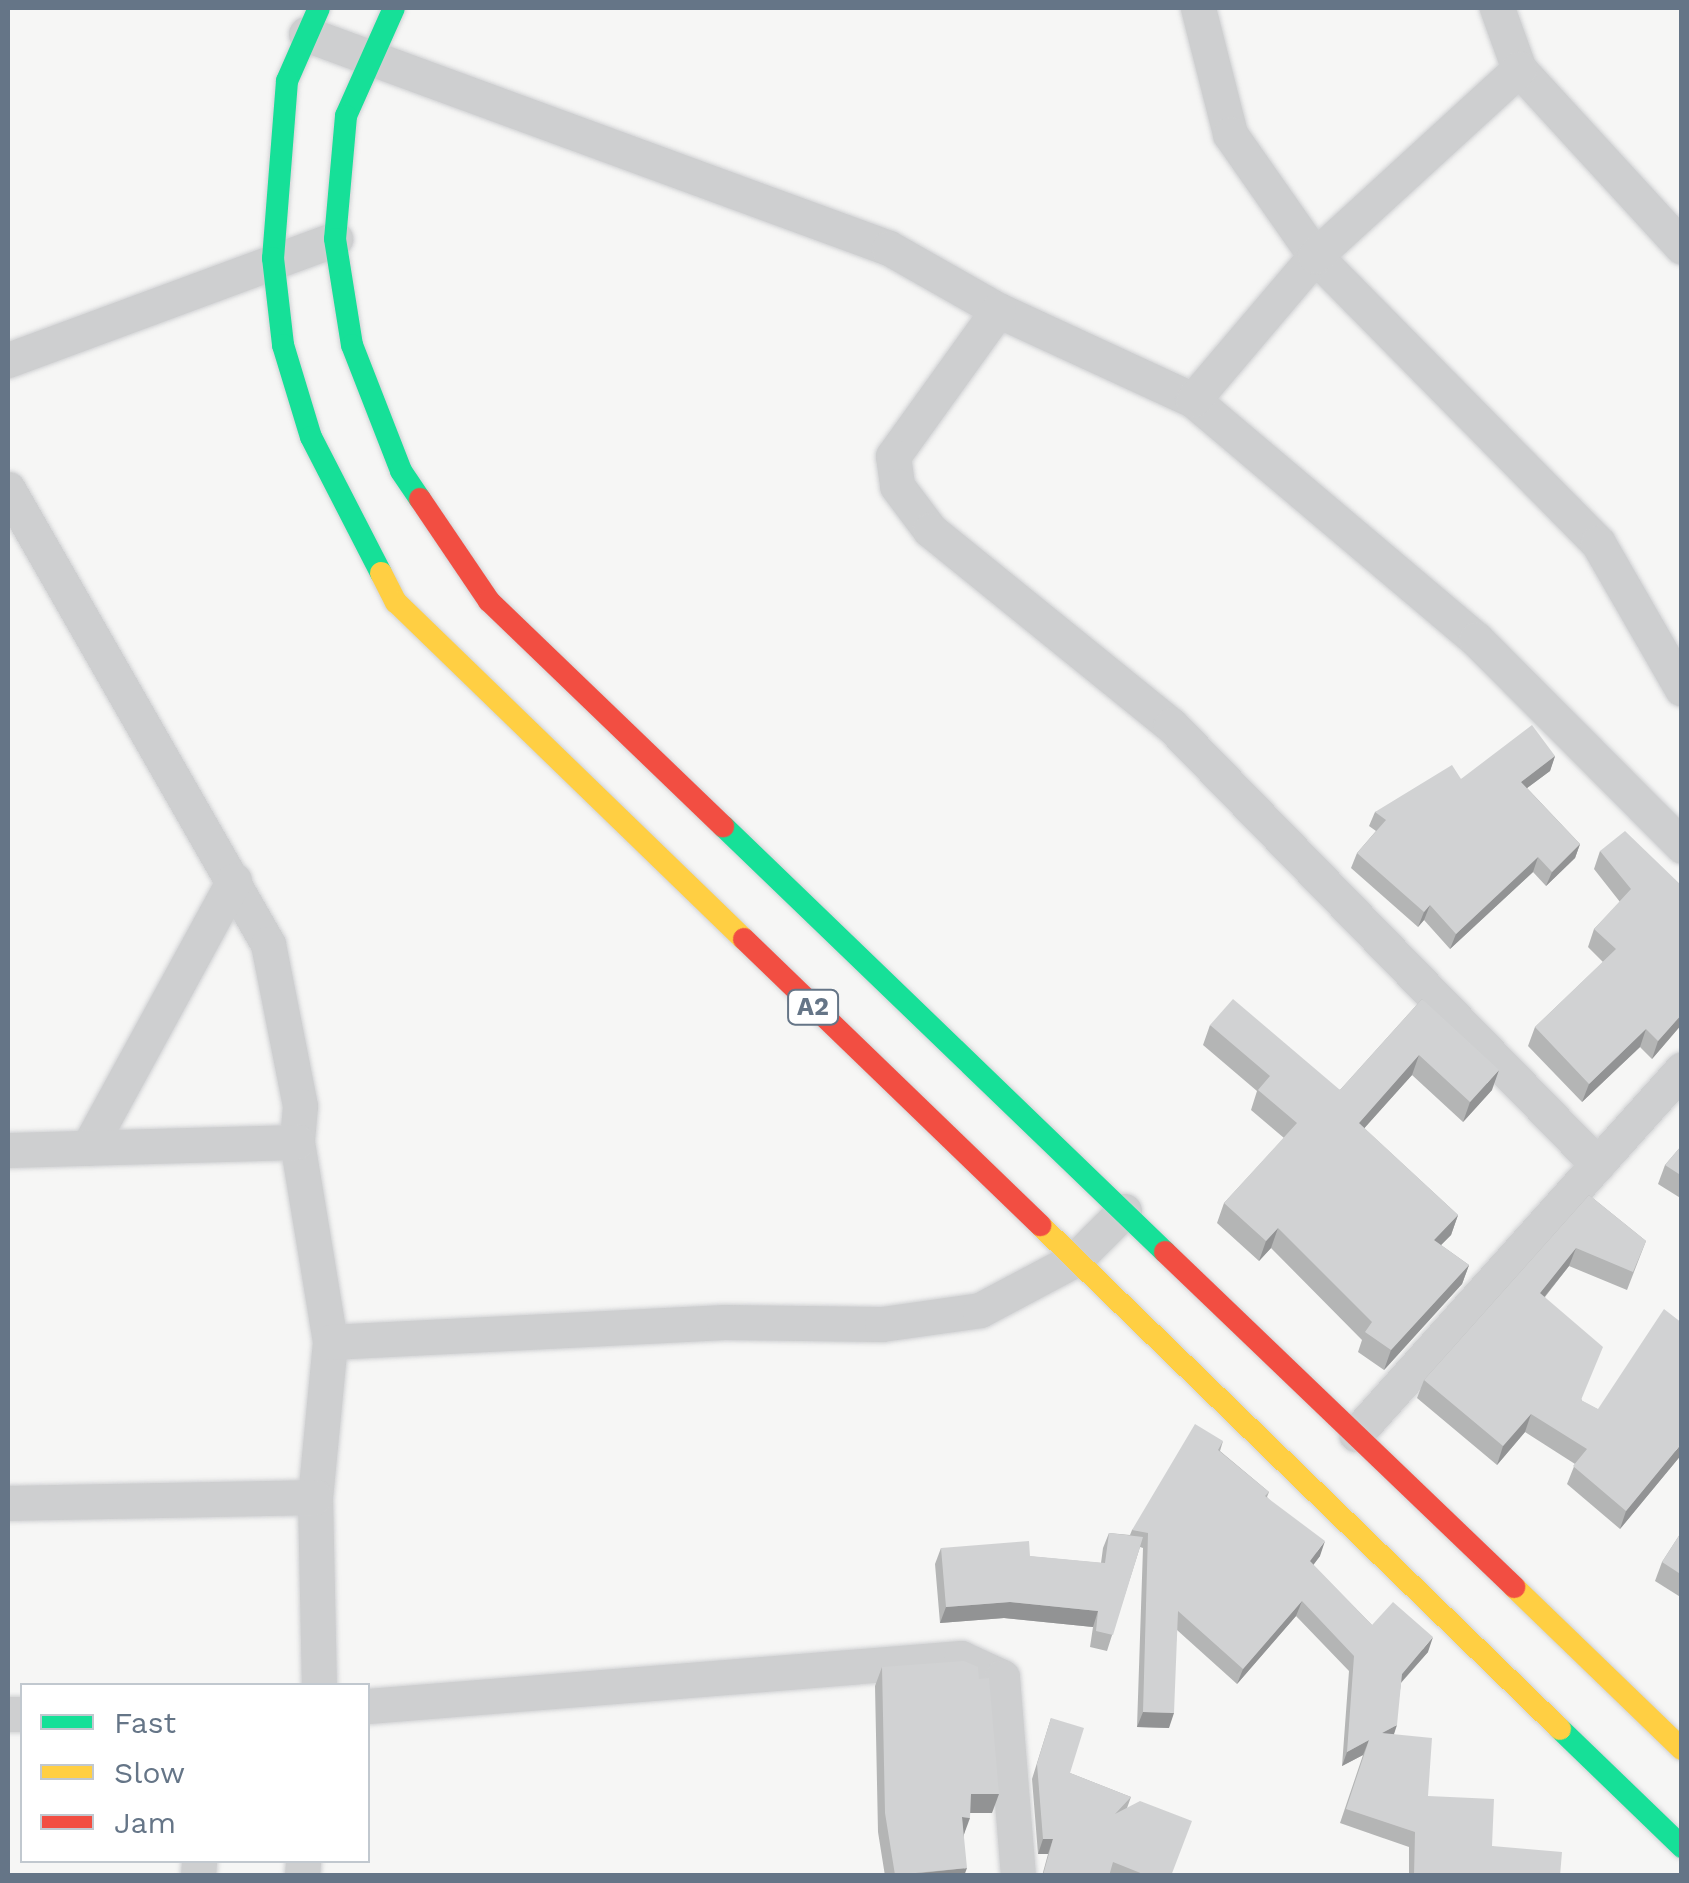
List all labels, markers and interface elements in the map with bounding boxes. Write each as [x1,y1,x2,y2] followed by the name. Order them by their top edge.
[786,987,840,1027] road number: A2
[20,1683,370,1863] legend
[114,1705,176,1740] text: Fast
[114,1755,185,1790] text: Slow
[114,1805,176,1840] text: Jam

